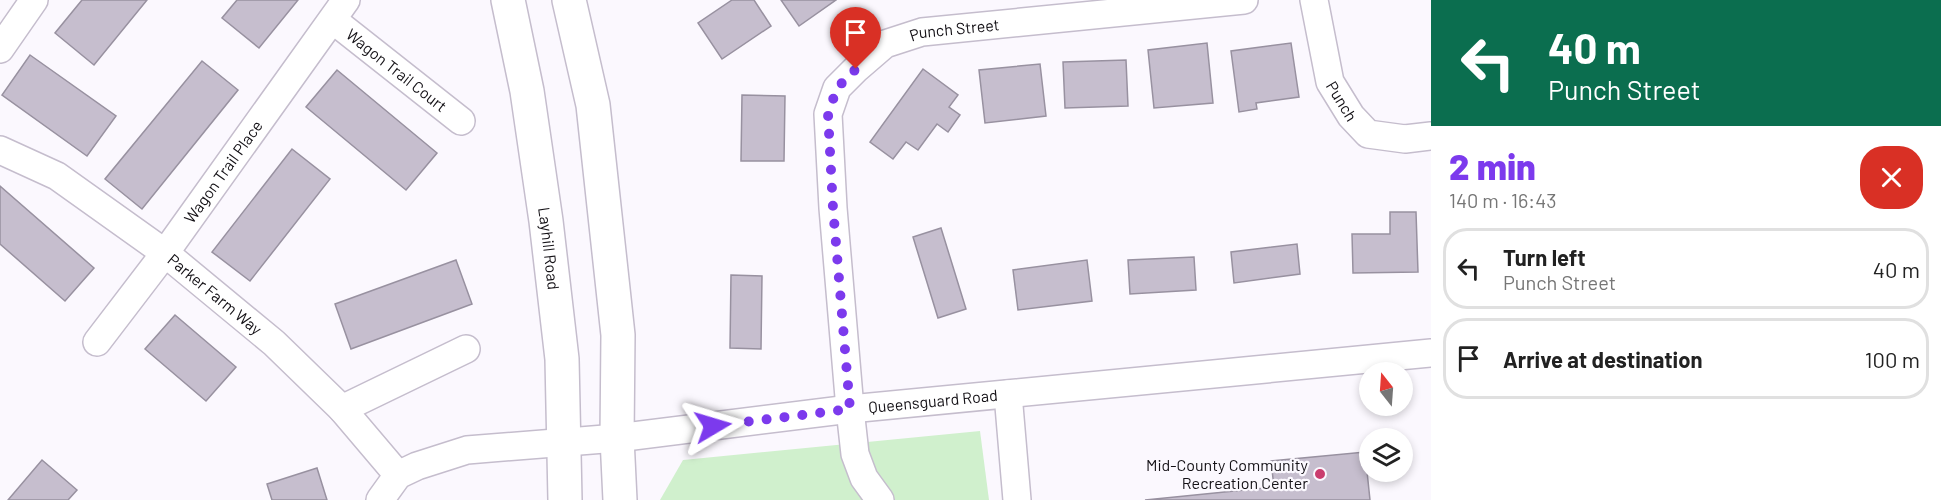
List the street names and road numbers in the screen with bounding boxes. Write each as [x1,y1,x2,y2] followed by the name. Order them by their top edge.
[907,14,1000,44] street label: Punch Street
[343,24,451,115] street label: Wagon Trail Court
[1323,77,1362,124] street label: Punch
[180,116,266,227] street label: Wagon Trail Place
[535,206,564,291] street label: Layhill Road
[164,249,267,339] street label: Parker Farm Way
[868,385,998,416] street label: Queensguard Road

